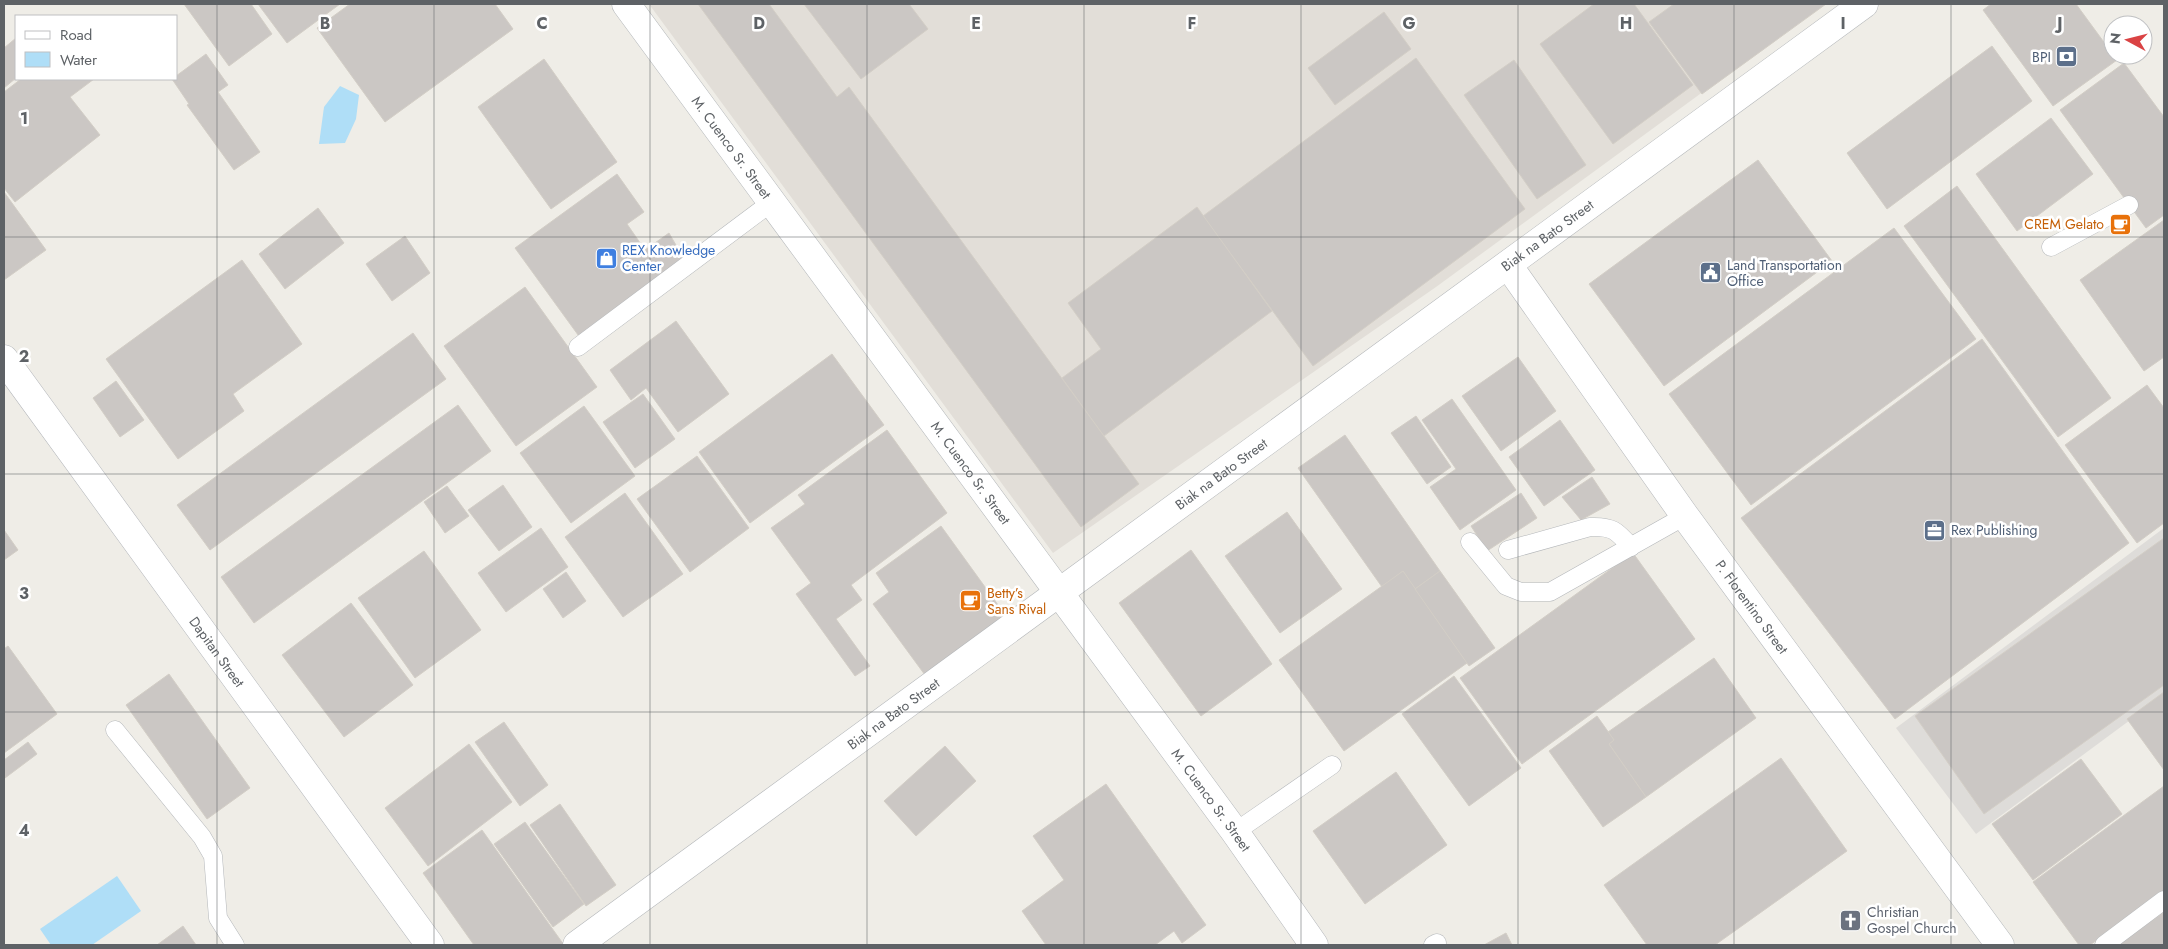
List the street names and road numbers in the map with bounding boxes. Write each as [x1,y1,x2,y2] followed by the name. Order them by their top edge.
[687,92,776,204] street label: M. Cuenco Sr. Street
[1497,195,1598,276] street label: Biak na Bato Street
[926,417,1016,529] street label: M. Cuenco Sr. Street
[1171,433,1272,515] street label: Biak na Bato Street
[1711,556,1793,658] street label: P. Florentino Street
[184,612,250,692] street label: Dapitan Street
[843,673,944,754] street label: Biak na Bato Street
[1167,744,1256,856] street label: M. Cuenco Sr. Street

